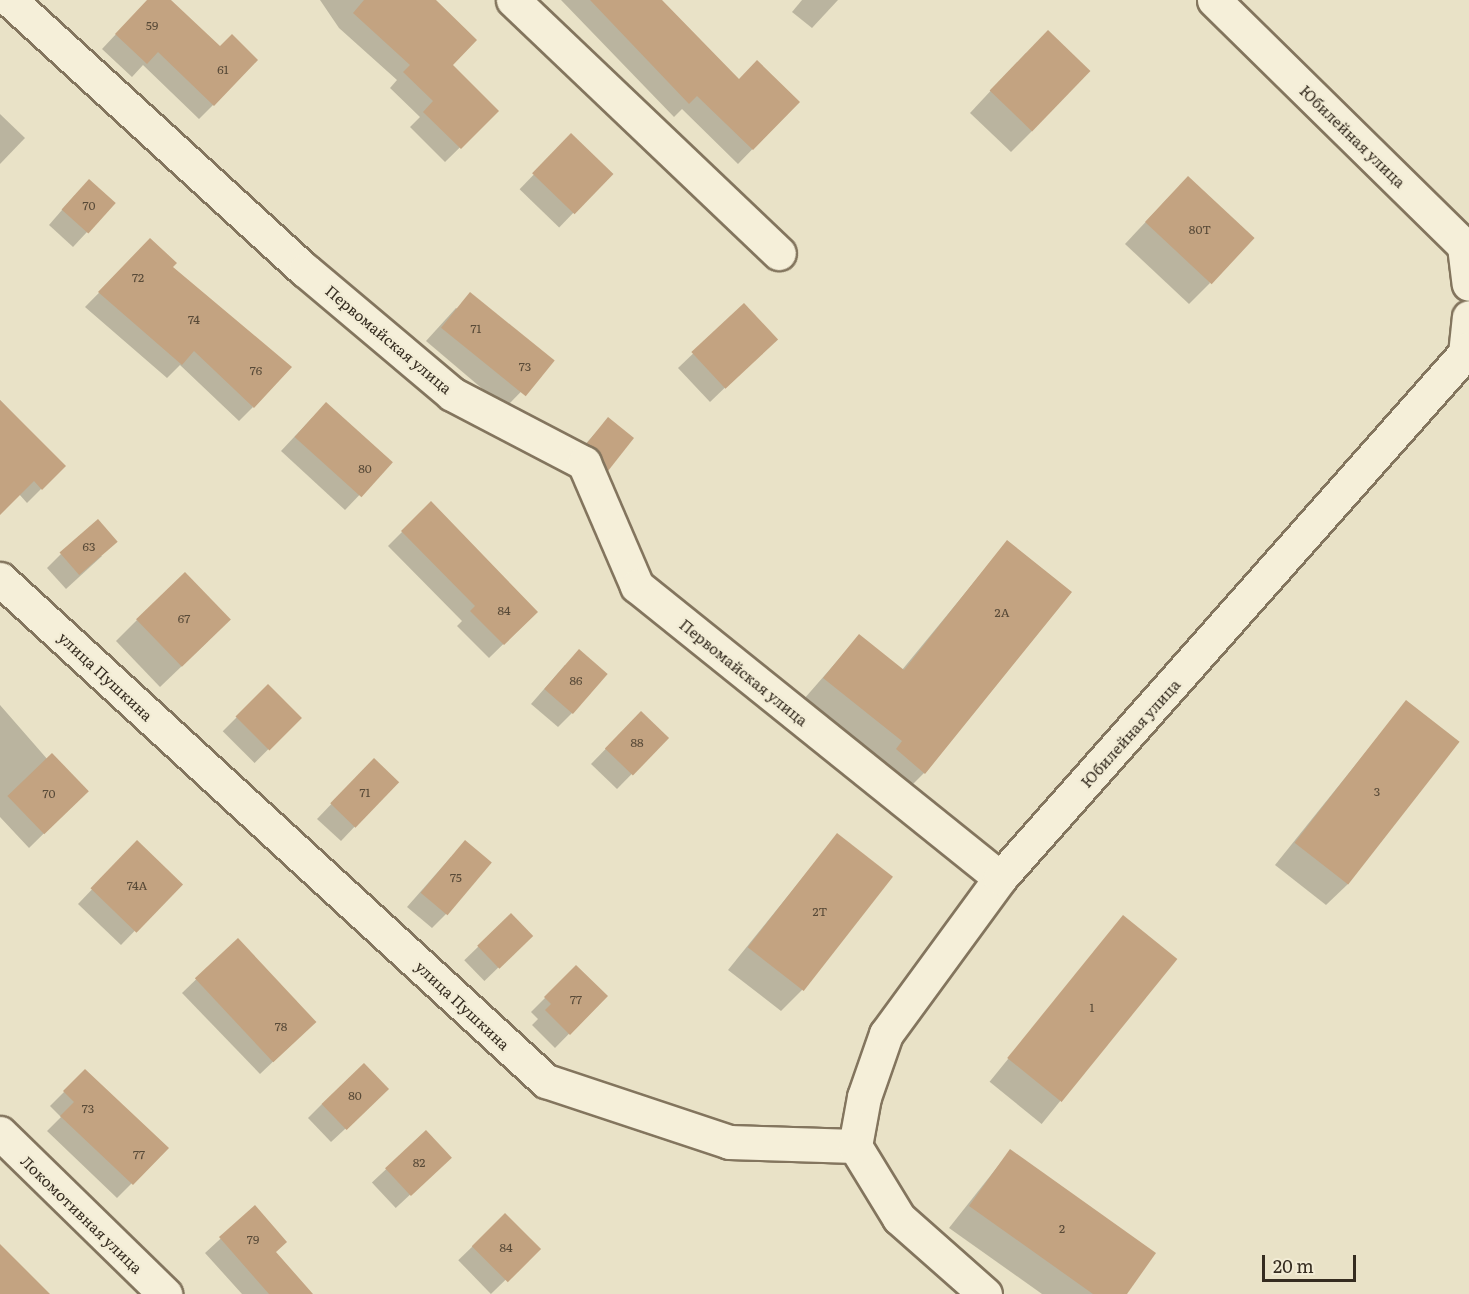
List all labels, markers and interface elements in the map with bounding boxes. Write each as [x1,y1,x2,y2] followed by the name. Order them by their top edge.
[146,19,158,33] house number: 59
[217,63,229,77] house number: 61
[1297,81,1409,191] street label: Юбилейная улица
[82,199,96,213] house number: 70
[1189,223,1211,237] house number: 80Т
[132,271,144,285] house number: 72
[322,281,456,397] street label: Первомайская улица
[188,313,200,327] house number: 74
[471,322,481,336] house number: 71
[519,360,531,374] house number: 73
[250,364,262,378] house number: 76
[358,462,372,476] house number: 80
[83,540,95,554] house number: 63
[497,604,511,618] house number: 84
[995,606,1009,620] house number: 2А
[178,612,190,626] house number: 67
[676,615,812,729] street label: Первомайская улица
[55,628,157,724] street label: улица Пушкина
[569,674,583,688] house number: 86
[1077,675,1183,791] street label: Юбилейная улица
[630,736,644,750] house number: 88
[1374,785,1380,799] house number: 3
[360,786,370,800] house number: 71
[42,787,56,801] house number: 70
[450,871,462,885] house number: 75
[127,879,147,893] house number: 74А
[813,905,827,919] house number: 2Т
[412,957,514,1053] street label: улица Пушкина
[570,993,582,1007] house number: 77
[1090,1001,1094,1015] house number: 1
[275,1020,287,1034] house number: 78
[348,1089,362,1103] house number: 80
[82,1102,94,1116] house number: 73
[133,1148,145,1162] house number: 77
[18,1151,146,1277] street label: Локомотивная улица
[413,1156,425,1170] house number: 82
[1059,1222,1065,1236] house number: 2
[247,1233,259,1247] house number: 79
[499,1241,513,1255] house number: 84
[1265,1243,1360,1281] scale bar
[1273,1252,1314,1279] text: 20 m

